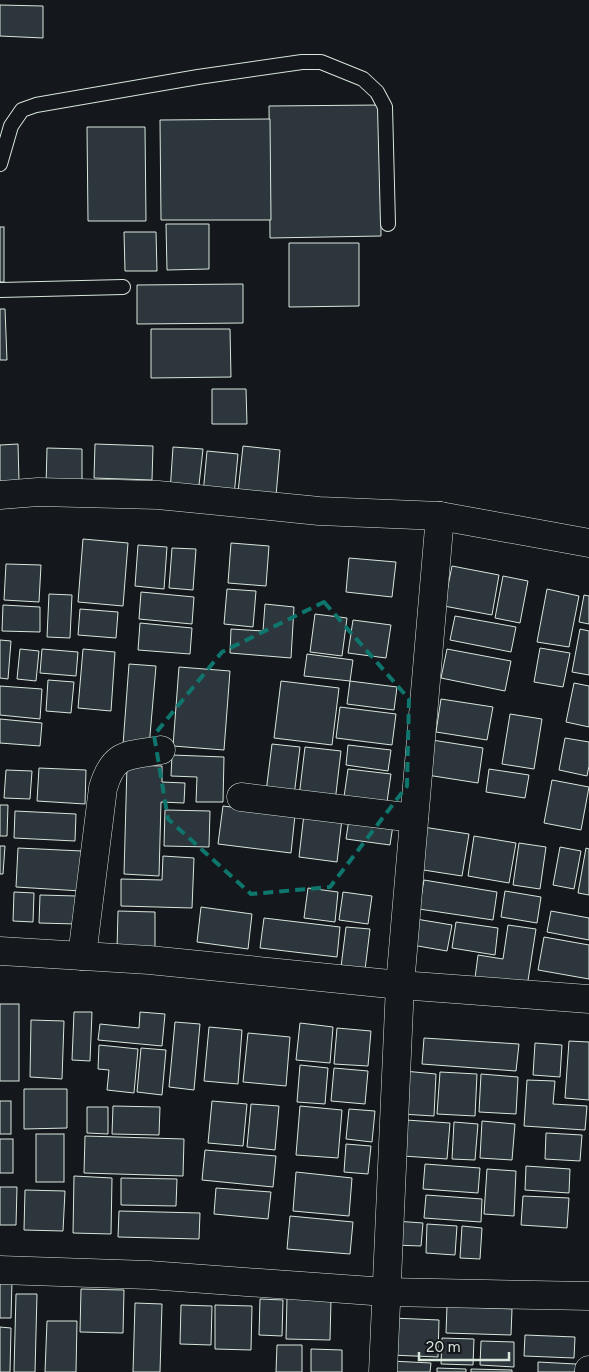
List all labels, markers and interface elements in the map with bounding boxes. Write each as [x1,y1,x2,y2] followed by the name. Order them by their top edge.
[419,1330,509,1362] scale bar
[426,1338,460,1356] text: 20 m

